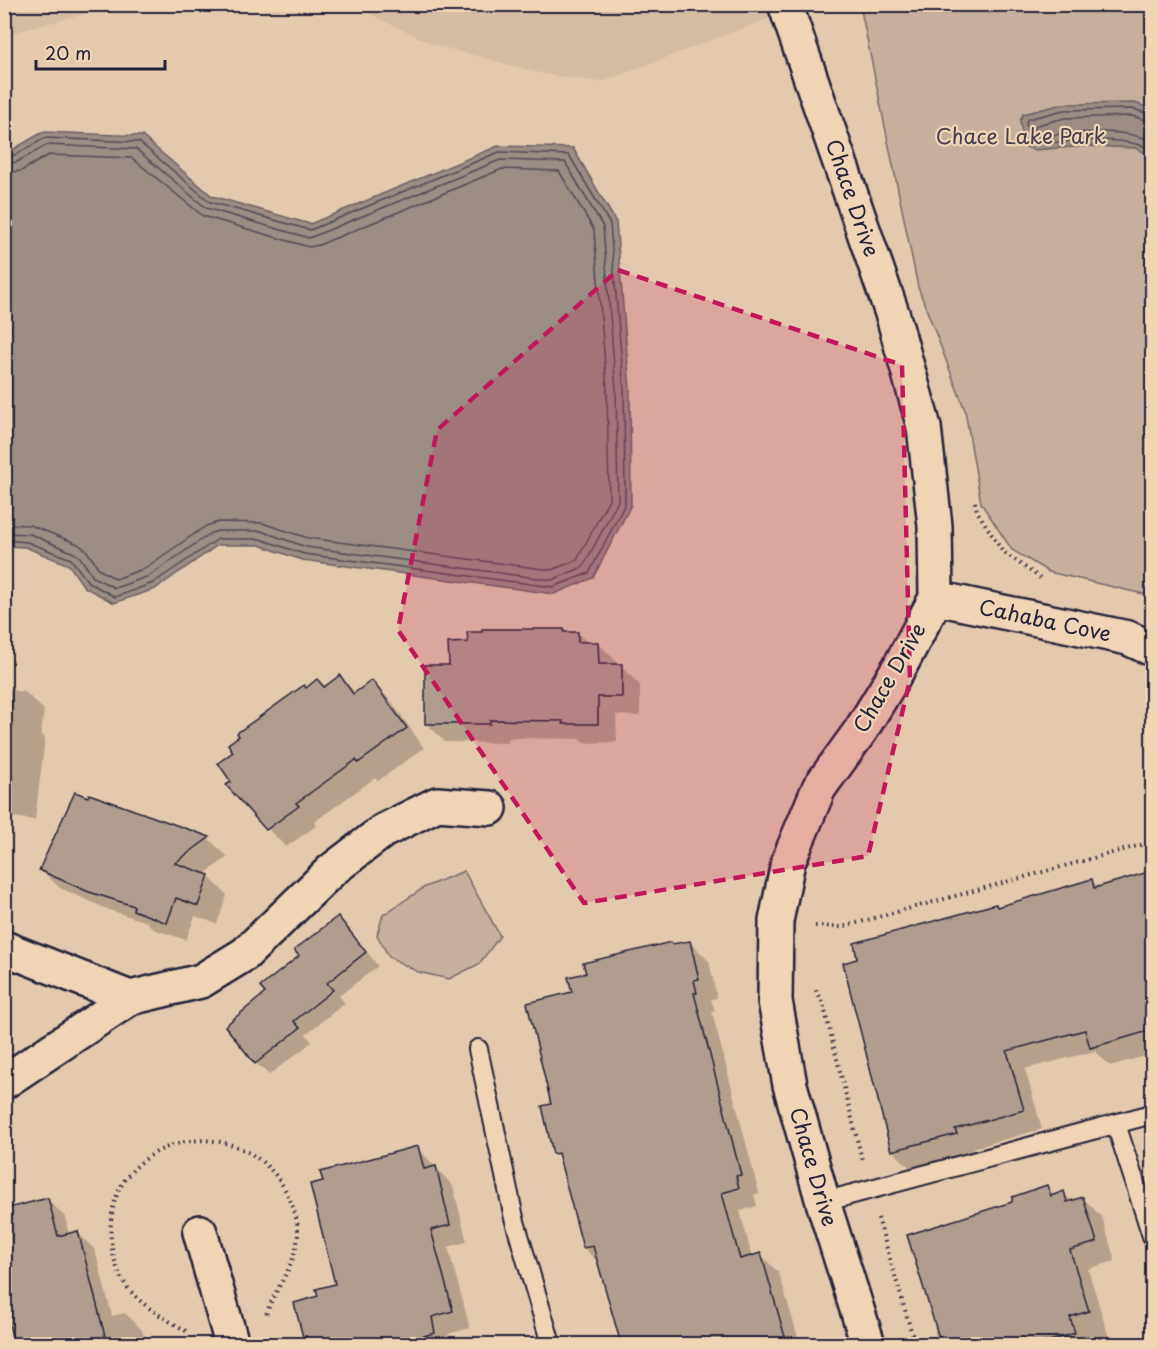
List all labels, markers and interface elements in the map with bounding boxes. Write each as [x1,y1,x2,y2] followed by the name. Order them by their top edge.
[36,33,165,71] scale bar
[45,39,91,66] text: 20 m
[936,119,1106,151] park label: Chace Lake Park
[819,134,889,260] street label: Chace Drive
[976,589,1114,649] street label: Cahaba Cove
[844,616,933,738] street label: Chace Drive
[783,1103,847,1230] street label: Chace Drive

